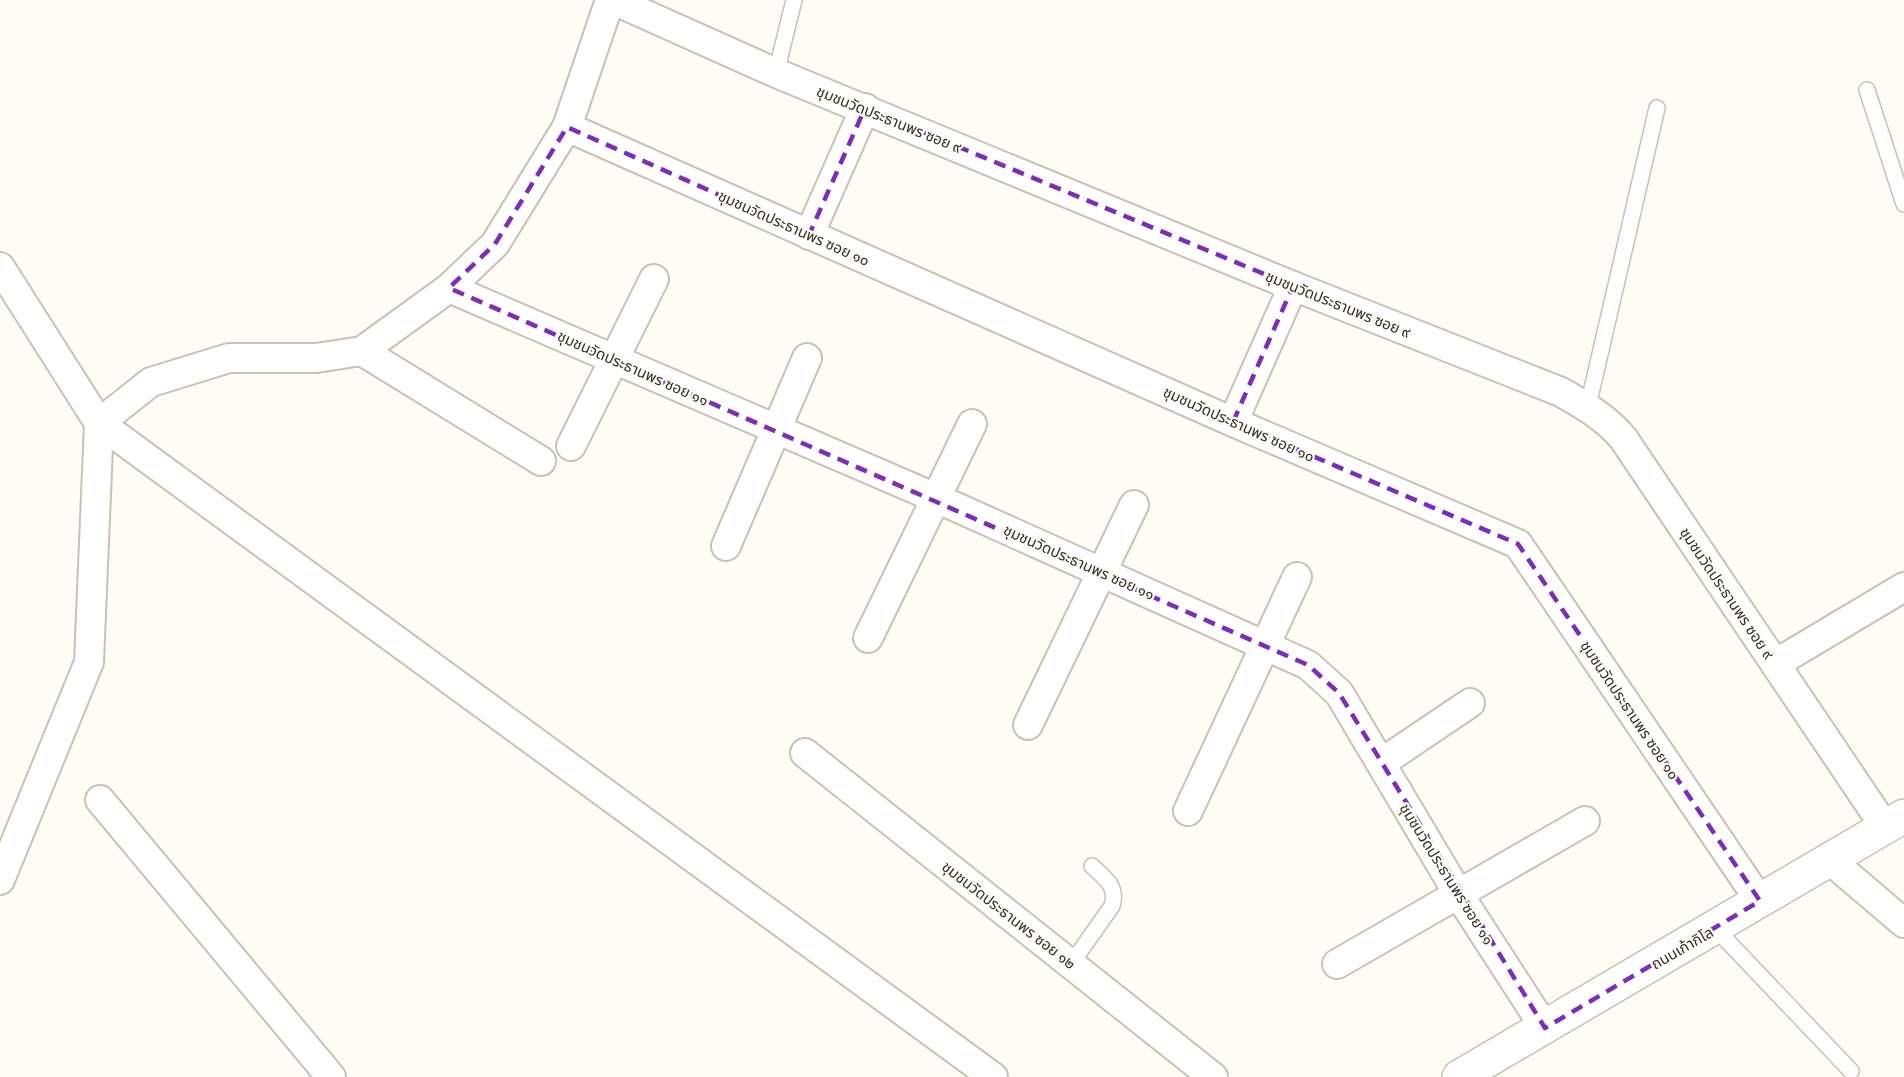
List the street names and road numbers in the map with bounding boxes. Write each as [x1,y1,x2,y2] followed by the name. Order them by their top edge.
[814,81,965,157] street label: ชุมชนวัดประธานพร ซอย ๙
[715,186,873,270] street label: ชุมชนวัดประธานพร ซอย ๑๐
[1263,266,1414,342] street label: ชุมชนวัดประธานพร ซอย ๙
[555,326,711,410] street label: ชุมชนวัดประธานพร ซอย ๑๑
[1160,382,1318,466] street label: ชุมชนวัดประธานพร ซอย ๑๐
[1001,520,1157,604] street label: ชุมชนวัดประธานพร ซอย ๑๑
[1676,524,1778,663] street label: ชุมชนวัดประธานพร ซอย ๙
[1576,637,1684,783] street label: ชุมชนวัดประธานพร ซอย ๑๐
[1396,800,1498,948] street label: ชุมชนวัดประธานพร ซอย ๑๑
[938,857,1080,973] street label: ชุมชนวัดประธานพร ซอย ๑๒
[1647,923,1717,973] street label: ถนนเก้ากิโล

